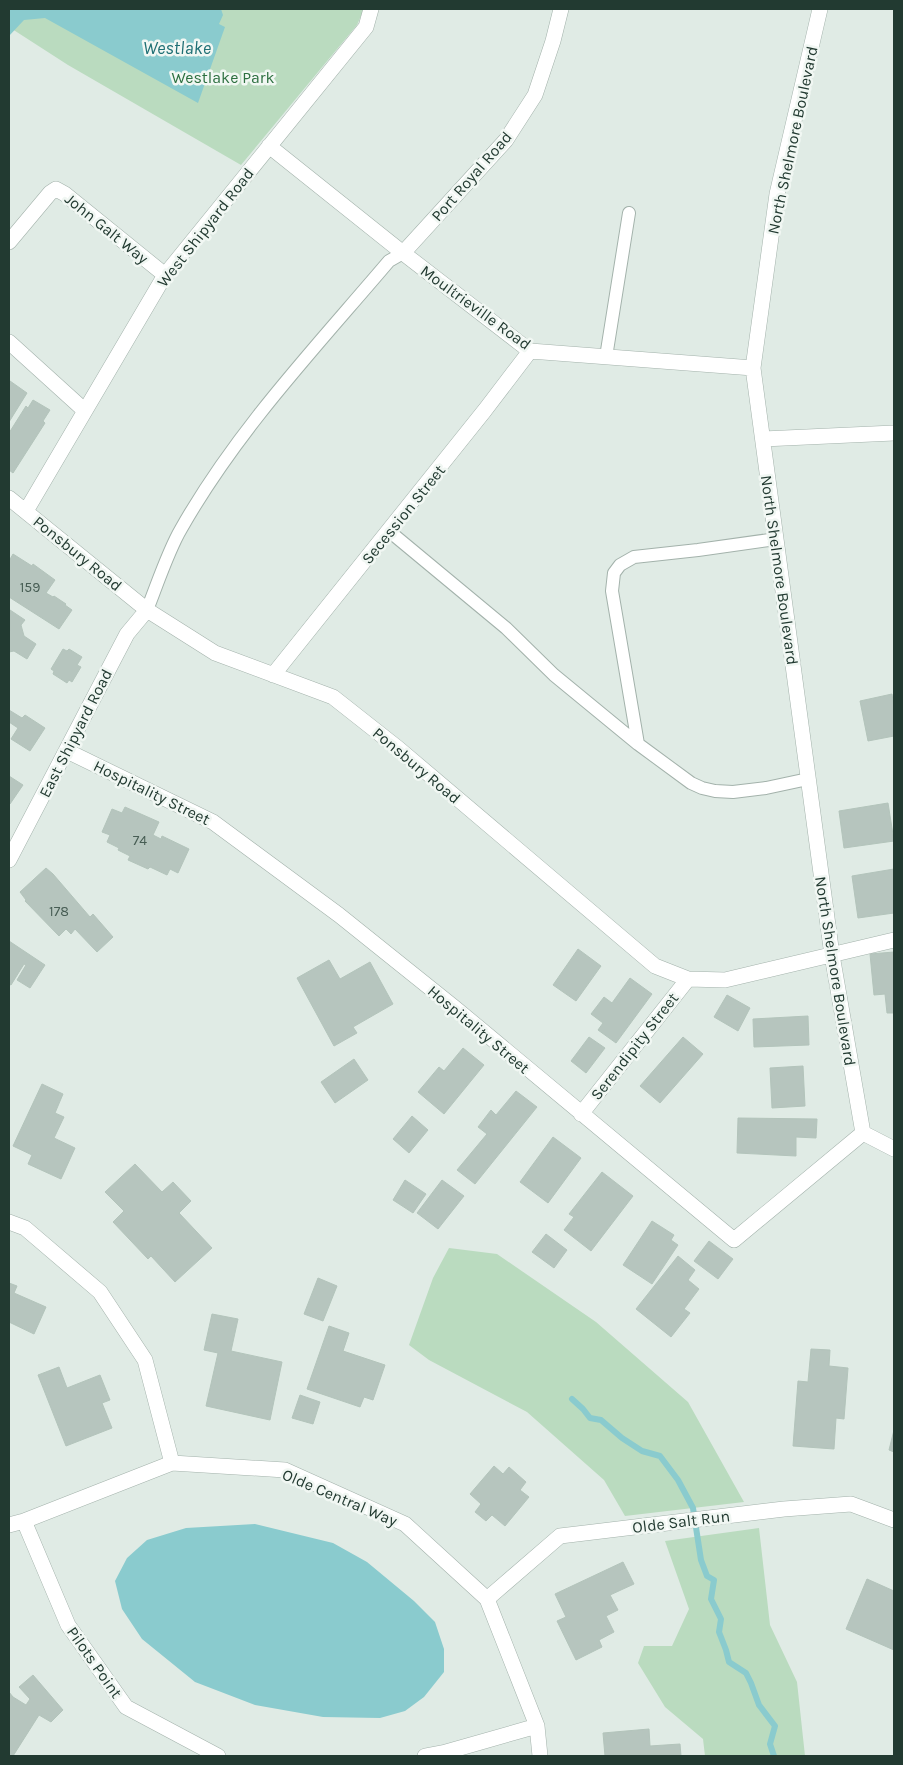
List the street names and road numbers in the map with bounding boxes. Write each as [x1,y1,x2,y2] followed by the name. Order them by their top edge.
[763,44,822,236] street label: North Shelmore Boulevard
[427,127,516,225] street label: Port Royal Road
[153,164,258,291] street label: West Shipyard Road
[61,189,153,268] street label: John Galt Way
[417,261,535,354] street label: Moultrieville Road
[358,461,449,568] street label: Secession Street
[757,474,802,666] street label: North Shelmore Boulevard
[29,512,126,595] street label: Ponsbury Road
[35,666,116,801] street label: East Shipyard Road
[369,723,464,808] street label: Ponsbury Road
[90,756,213,829] street label: Hospitality Street
[811,875,860,1067] street label: North Shelmore Boulevard
[424,981,534,1078] street label: Hospitality Street
[587,989,682,1104] street label: Serendipity Street
[280,1465,401,1530] street label: Olde Central Way
[631,1506,731,1537] street label: Olde Salt Run
[63,1623,126,1702] street label: Pilots Point

